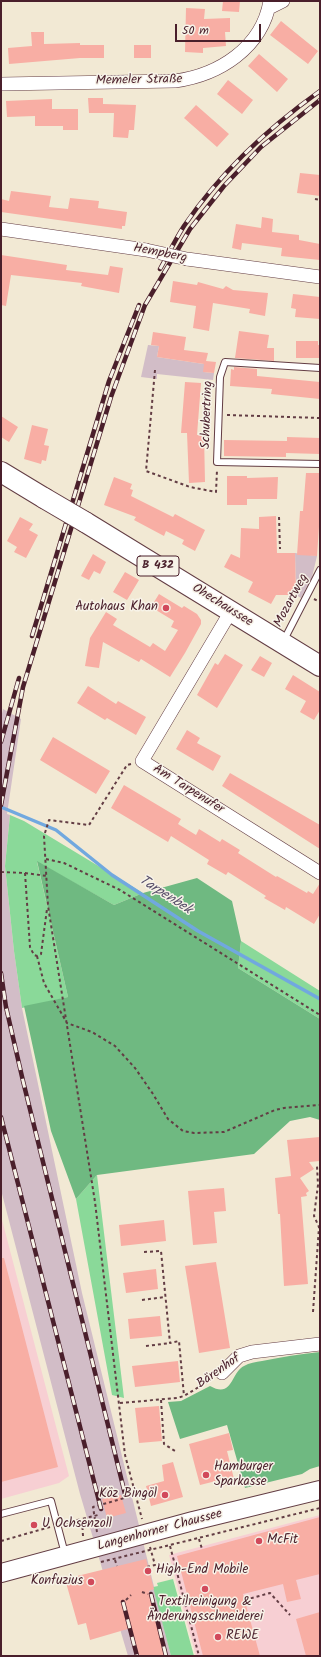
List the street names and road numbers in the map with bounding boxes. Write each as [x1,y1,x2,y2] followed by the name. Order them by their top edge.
[96,72,182,90] street label: Memeler Straße
[132,241,188,267] street label: Hempberg
[199,381,217,449] street label: Schubertring
[137,556,179,576] road number: B 432
[271,572,313,630] street label: Mozartweg
[189,581,255,631] street label: Ohechaussee
[149,762,227,818] street label: Am Tarpenufer
[194,1351,244,1393] street label: Bärenhof
[96,1507,224,1555] street label: Langenhorner Chaussee

